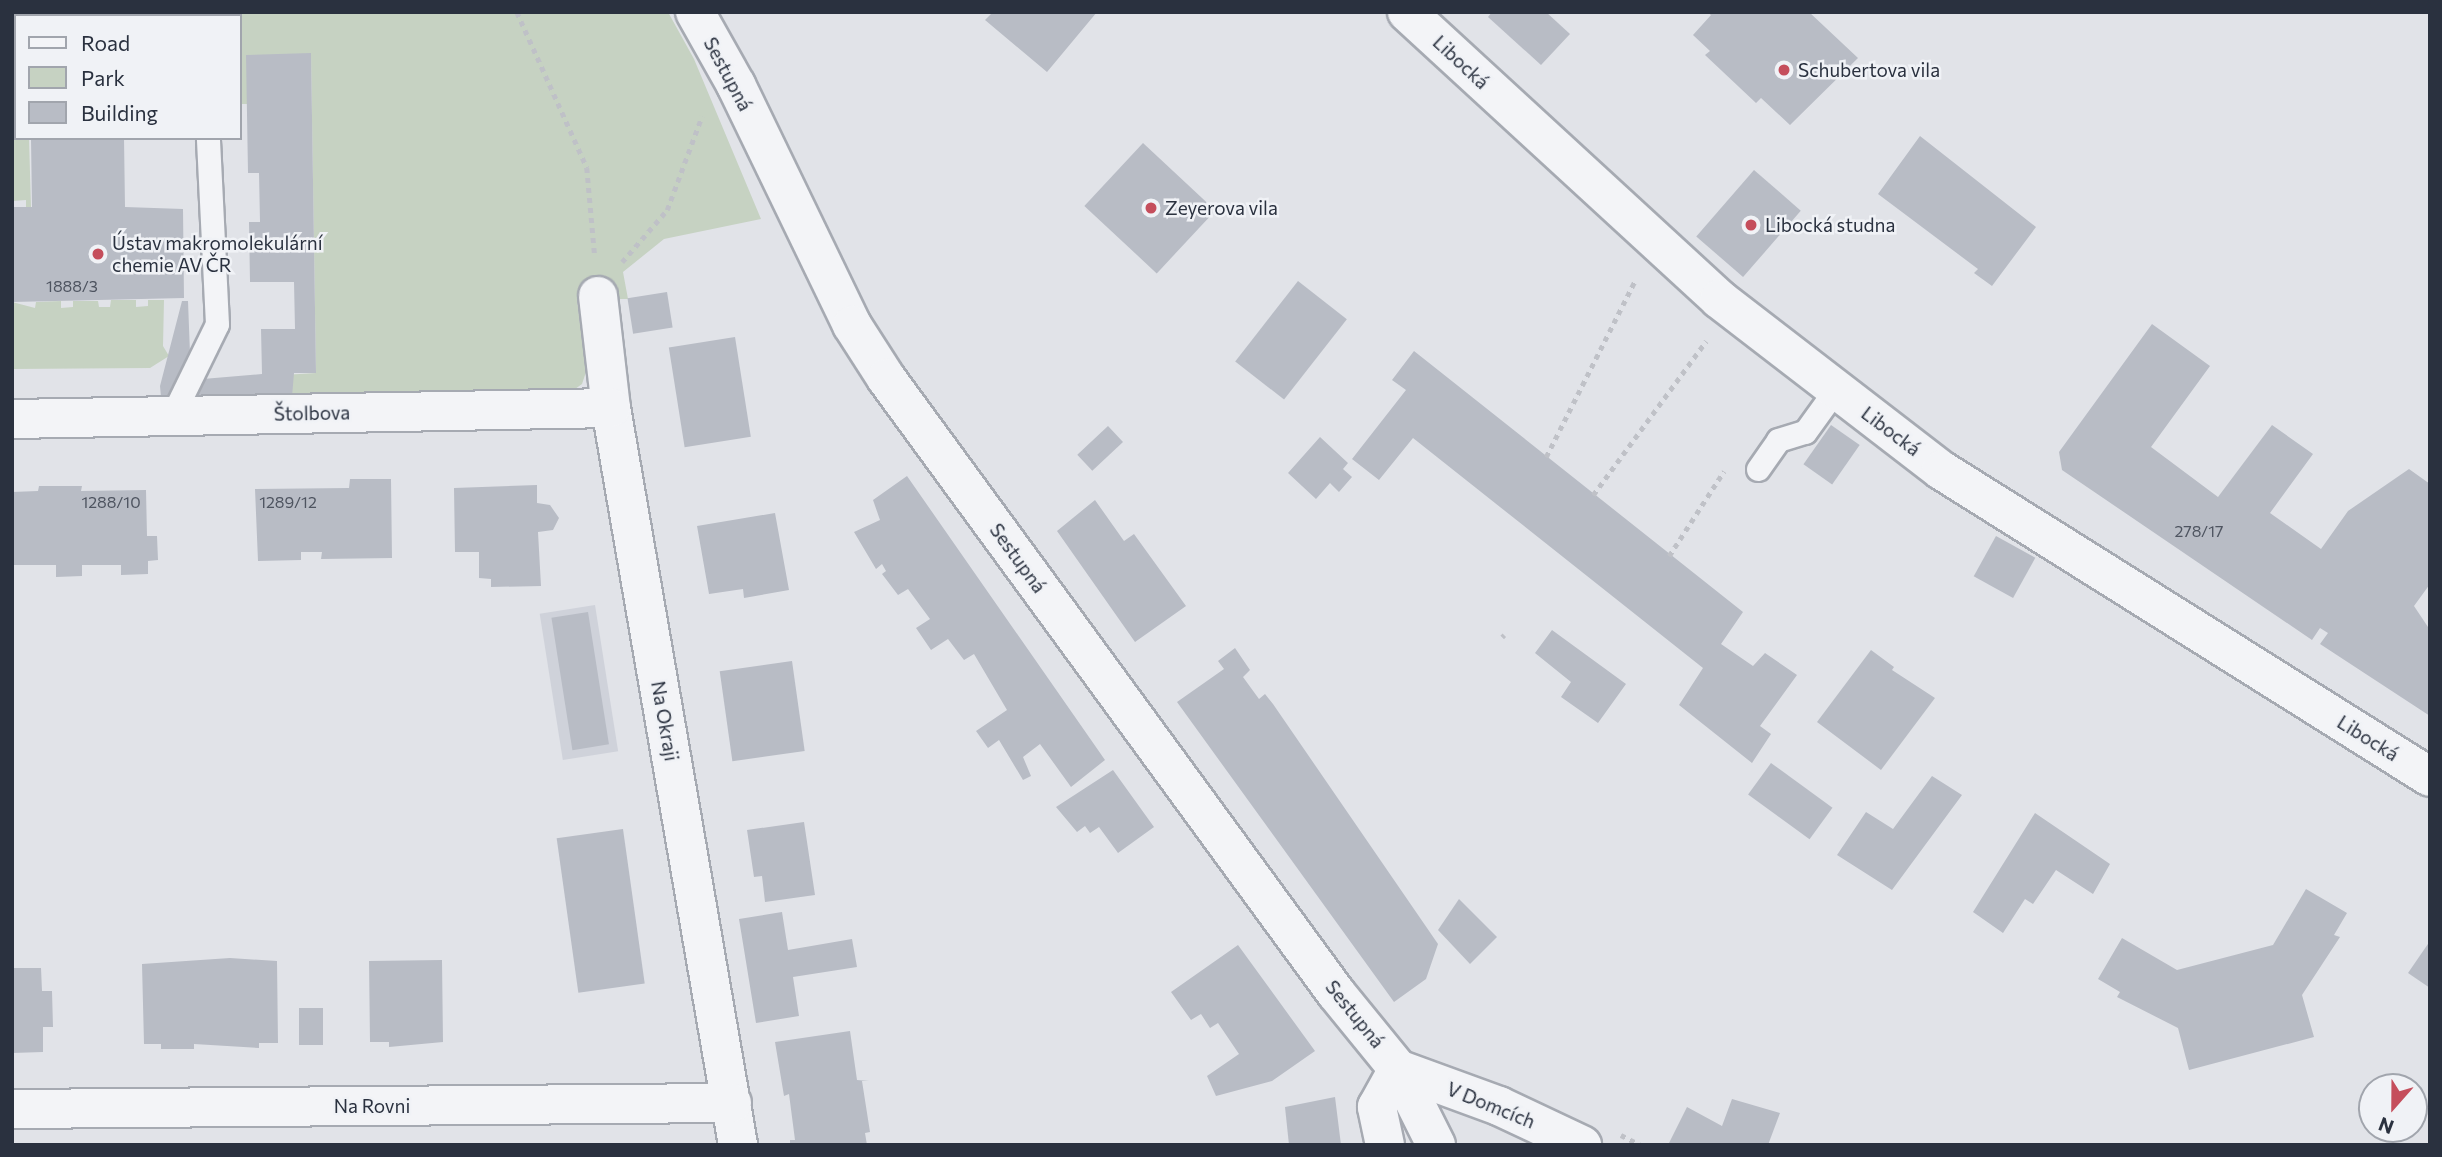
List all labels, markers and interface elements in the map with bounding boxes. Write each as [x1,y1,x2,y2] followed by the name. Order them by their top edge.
[14,14,242,140] legend
[81,30,130,55] text: Road
[1428,31,1494,93] street label: Libocká
[699,33,757,115] street label: Sestupná
[1798,59,1940,81] place label: Schubertova vila
[1776,62,1792,78] marker: Schubertova vila
[81,65,125,90] text: Park
[81,100,158,125] text: Building
[1165,197,1278,219] place label: Zeyerova vila
[1143,200,1159,216] marker: Zeyerova vila
[1765,214,1895,236] place label: Libocká studna
[1743,217,1759,233] marker: Libocká studna
[112,232,323,276] place label: Ústav makromolekulární chemie AV ČR
[90,246,106,262] marker: Ústav makromolekulární chemie AV ČR
[46,276,98,296] house number: 1888/3
[274,401,350,425] street label: Štolbova
[1857,401,1925,461] street label: Libocká
[81,492,141,512] house number: 1288/10
[259,492,317,512] house number: 1289/12
[985,519,1051,597] street label: Sestupná
[2174,521,2224,541] house number: 278/17
[647,679,683,763] street label: Na Okraji
[2333,710,2403,766] street label: Libocká
[1321,976,1389,1052] street label: Sestupná
[2358,1073,2428,1143] north arrow
[1444,1077,1538,1133] street label: V Domcích
[334,1095,410,1117] street label: Na Rovni
[2375,1113,2397,1140] text: N

